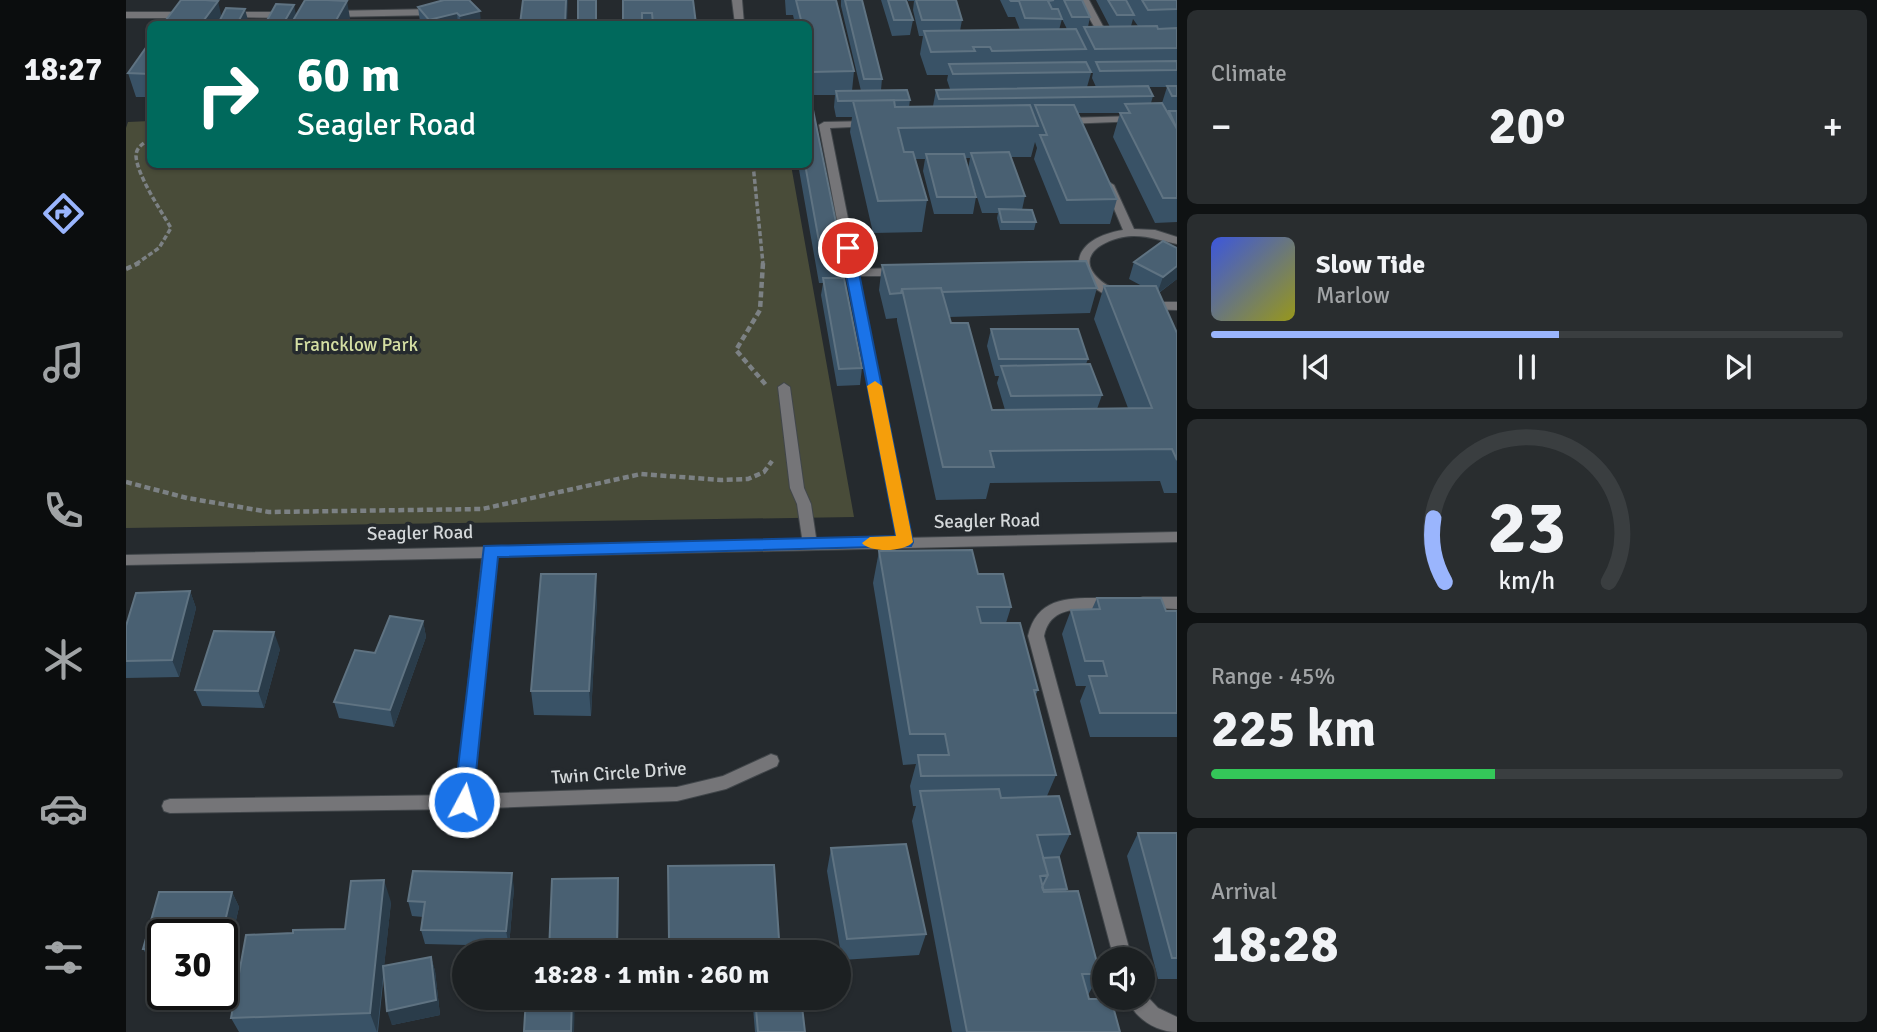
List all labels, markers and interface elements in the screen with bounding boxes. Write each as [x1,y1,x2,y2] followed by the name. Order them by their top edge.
[297,45,400,105] text: 60 m
[182,49,273,140] icon: right
[24,50,102,89] text: 18:27
[1211,59,1287,88] text: Climate
[1489,94,1565,158] text: 20°
[1211,103,1232,150] text: −
[1822,103,1843,150] text: +
[297,105,476,144] text: Seagler Road
[39,189,88,238] icon: directions
[818,218,878,278] pin
[829,229,867,267] icon: arrive
[1316,249,1425,281] text: Slow Tide
[1316,281,1390,310] text: Marlow
[294,333,418,357] park label: Francklow Park
[39,338,88,387] icon: music
[1297,348,1335,386] icon: previous
[1508,348,1546,386] icon: pause
[1719,348,1757,386] icon: next
[1488,484,1566,573] text: 23
[39,486,88,535] icon: phone
[934,508,1040,534] street label: Seagler Road
[367,520,473,546] street label: Seagler Road
[1499,565,1555,596] text: km/h
[39,635,88,684] icon: climate
[1211,662,1335,691] text: Range · 45%
[1211,697,1376,761] text: 225 km
[551,756,687,790] street label: Twin Circle Drive
[427,765,501,839] position arrow
[39,784,88,833] icon: car
[1211,877,1277,906] text: Arrival
[1211,912,1339,976] text: 18:28
[147,919,238,1010] speed limit sign: 30
[39,933,88,982] icon: filters
[1092,947,1155,1010] map controls
[1092,947,1155,1010] button: sound
[534,959,769,991] text: 18:28 · 1 min · 260 m

